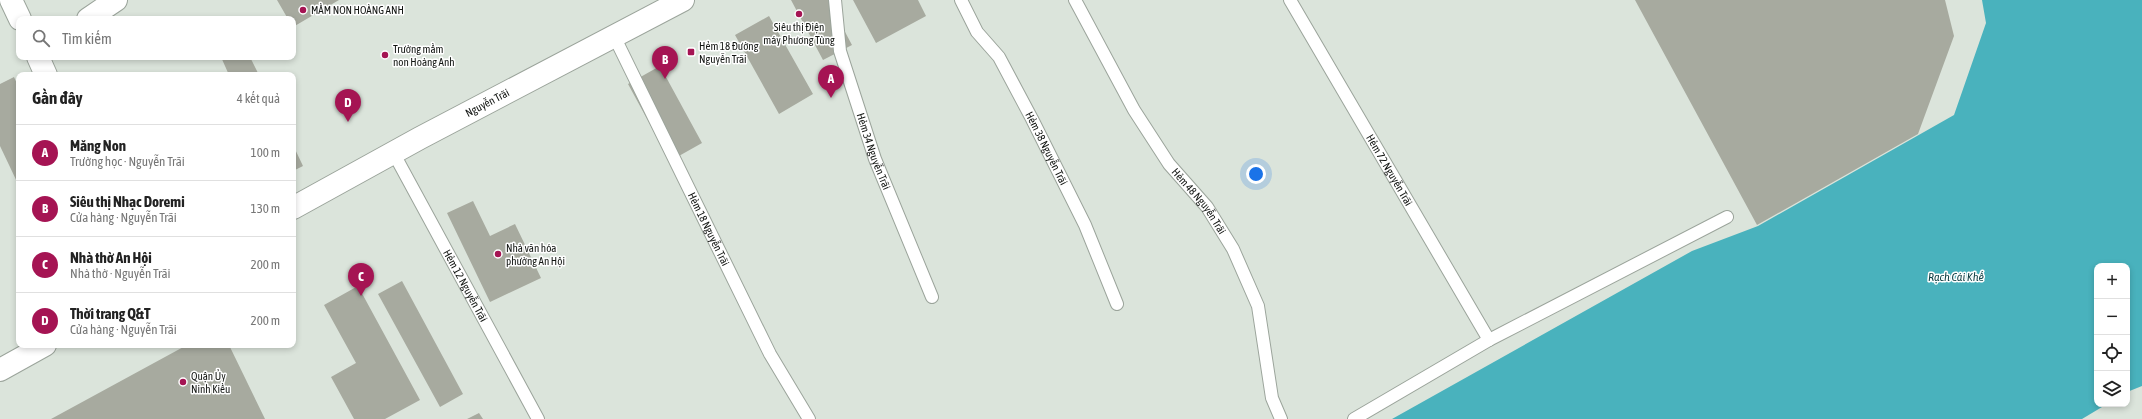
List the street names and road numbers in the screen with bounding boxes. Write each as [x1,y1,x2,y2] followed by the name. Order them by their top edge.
[463,86,511,119] street label: Nguyễn Trãi
[1023,110,1070,187] street label: Hẻm 38 Nguyễn Trãi
[854,112,893,191] street label: Hẻm 34 Nguyễn Trãi
[1364,132,1415,208] street label: Hẻm 72 Nguyễn Trãi
[1170,166,1228,236] street label: Hẻm 48 Nguyễn Trãi
[686,190,732,268] street label: Hẻm 18 Nguyễn Trãi
[441,247,490,324] street label: Hẻm 12 Nguyễn Trãi

